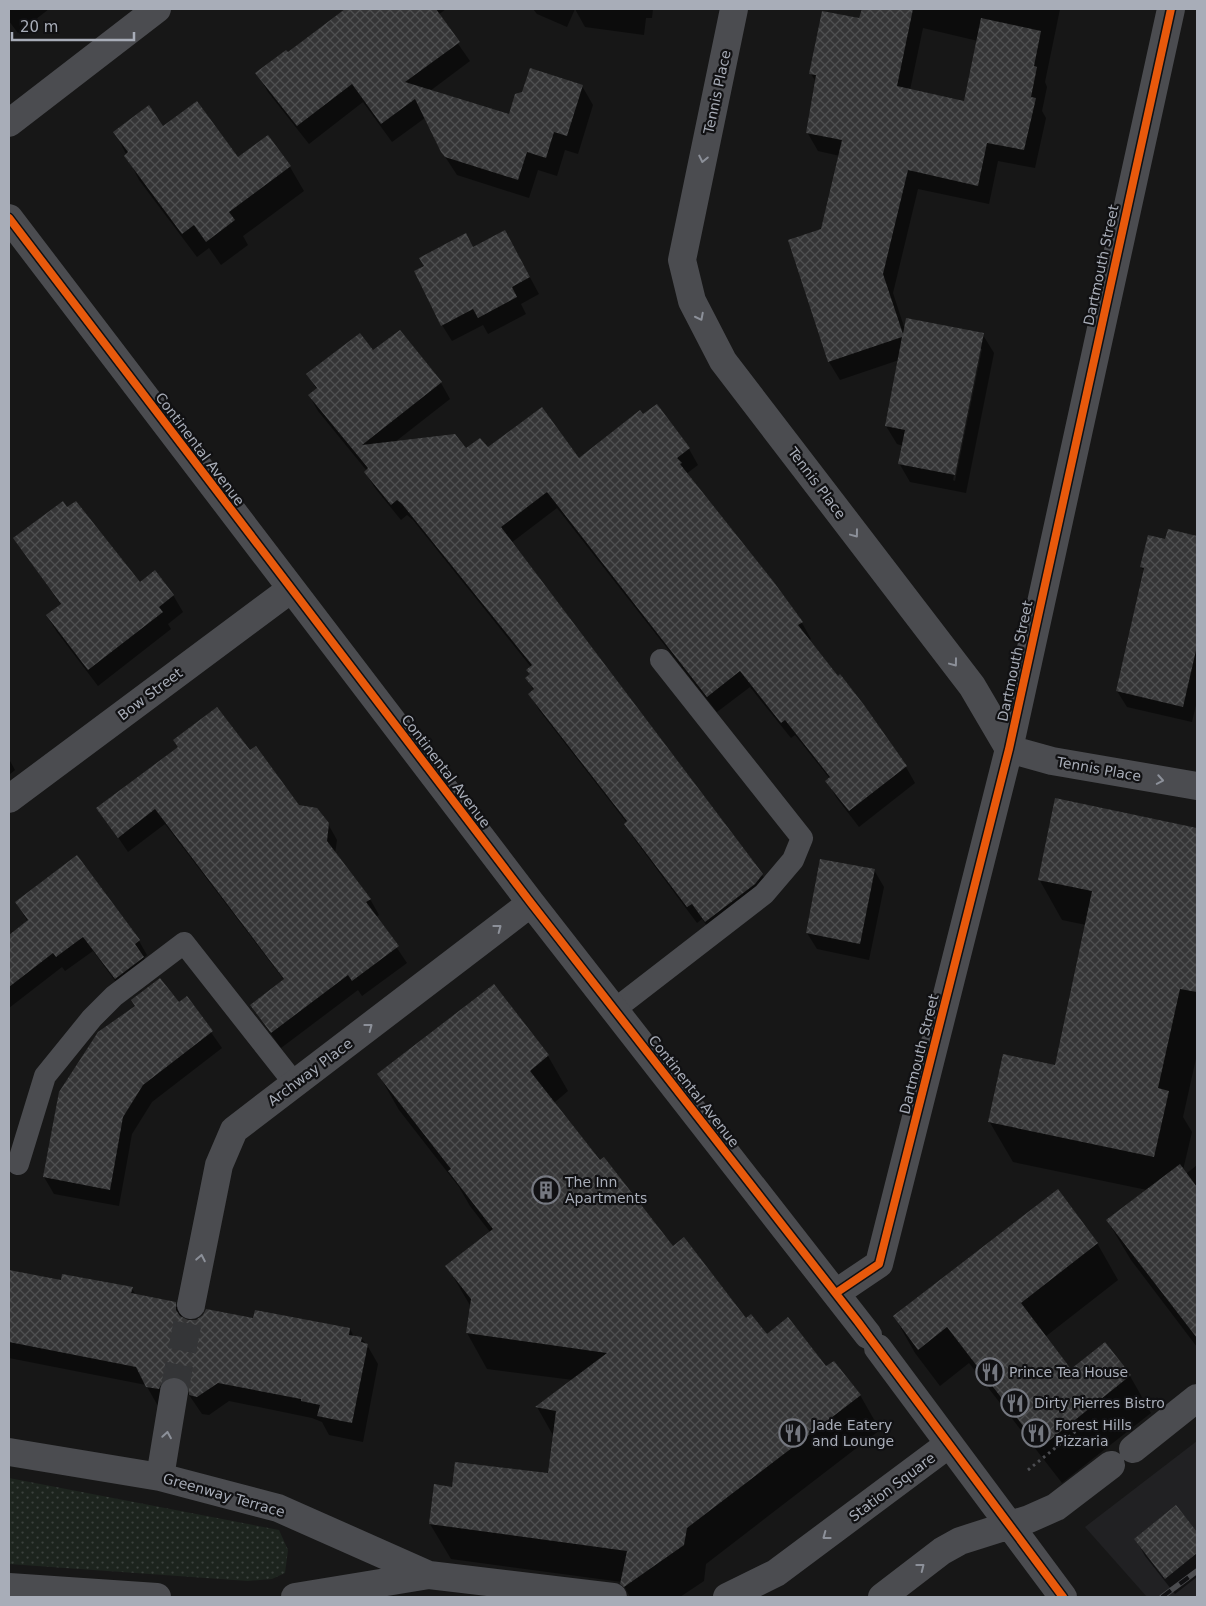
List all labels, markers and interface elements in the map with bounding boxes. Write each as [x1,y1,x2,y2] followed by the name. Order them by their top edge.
[12,10,135,42] scale bar
[20,18,58,36] text: 20 m
[700,49,734,136] street label: Tennis Place
[698,155,709,164] one-way arrow
[1080,203,1122,327] street label: Dartmouth Street
[694,311,704,320] one-way arrow
[152,389,248,509] street label: Continental Avenue
[784,443,849,522] street label: Tennis Place
[850,528,858,537] one-way arrow
[994,599,1036,723] street label: Dartmouth Street
[949,657,957,666] one-way arrow
[115,664,186,723] street label: Bow Street
[398,711,494,831] street label: Continental Avenue
[1055,754,1142,784] street label: Tennis Place
[1155,774,1164,784] one-way arrow
[492,925,502,934] one-way arrow
[896,992,942,1116] street label: Dartmouth Street
[363,1024,373,1033] one-way arrow
[645,1032,743,1150] street label: Continental Avenue
[265,1035,355,1109] street label: Archway Place
[564,1174,647,1206] place label: The Inn Apartments
[531,1175,561,1205] building icon: The Inn Apartments
[195,1253,205,1262] one-way arrow
[975,1357,1005,1387] restaurant icon: Prince Tea House
[1009,1364,1128,1380] place label: Prince Tea House
[1000,1388,1030,1418] restaurant icon: Dirty Pierres Bistro
[1034,1395,1165,1411] place label: Dirty Pierres Bistro
[811,1417,894,1449] place label: Jade Eatery and Lounge
[1055,1417,1132,1449] place label: Forest Hills Pizzaria
[778,1418,808,1448] restaurant icon: Jade Eatery and Lounge
[1021,1418,1051,1448] restaurant icon: Forest Hills Pizzaria
[161,1430,172,1438] one-way arrow
[846,1449,938,1525] street label: Station Square
[161,1470,287,1520] street label: Greenway Terrace
[823,1531,832,1539] one-way arrow
[915,1565,924,1573] one-way arrow

